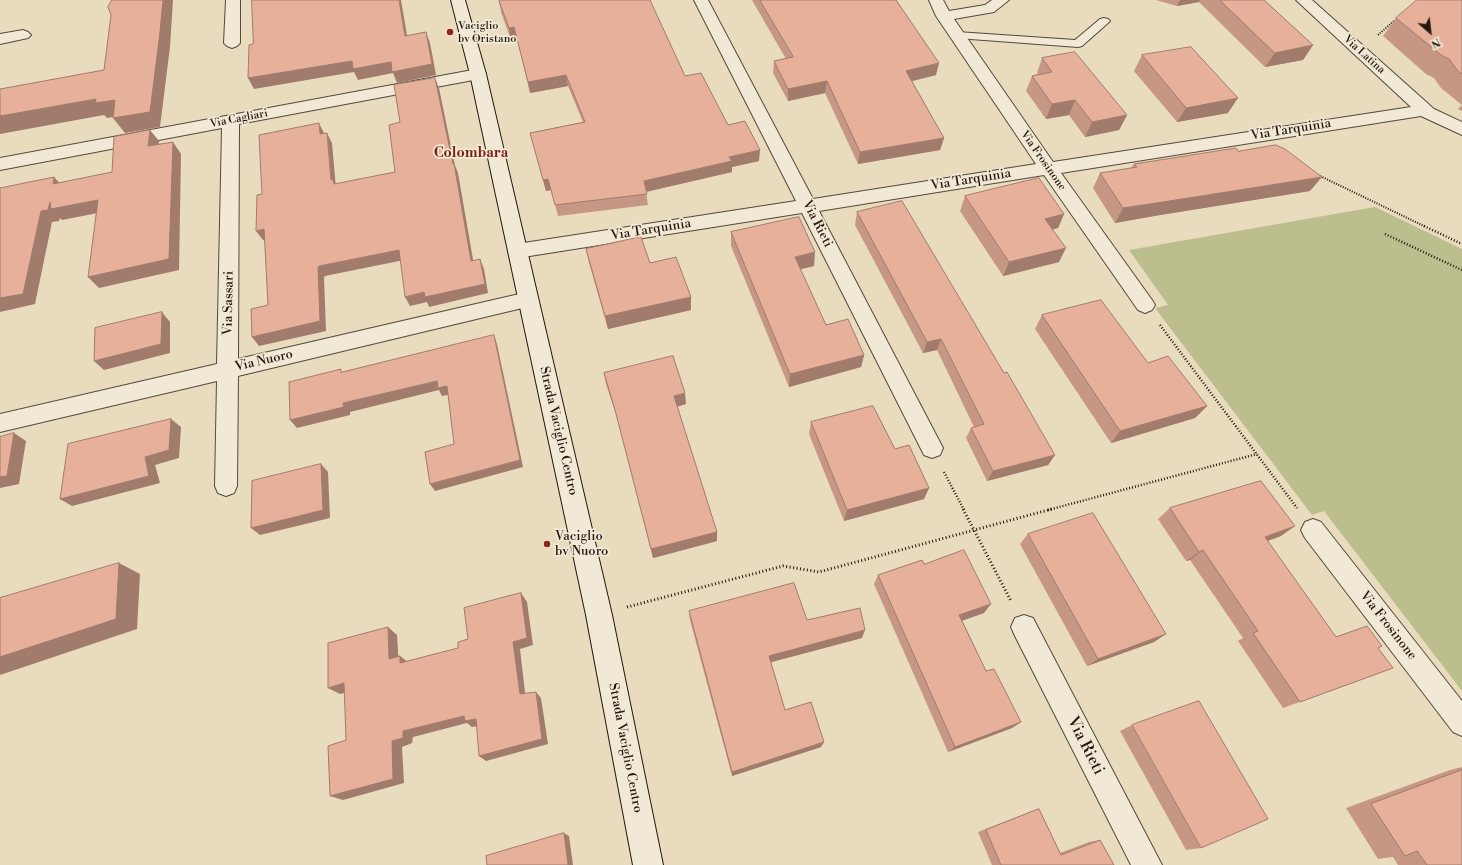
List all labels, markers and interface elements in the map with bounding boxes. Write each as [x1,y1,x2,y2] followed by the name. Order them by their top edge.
[1410,12,1450,52] north arrow
[458,19,516,45] place label: Vaciglio bv Oristano
[445,27,455,37] marker: Vaciglio bv Oristano
[1341,33,1387,77] street label: Via Latina
[1429,34,1443,51] text: N
[209,107,269,131] street label: Via Cagliari
[1250,116,1332,144] street label: Via Tarquinia
[1018,129,1068,193] street label: Via Frosinone
[434,146,508,162] district label: Colombara
[930,166,1012,194] street label: Via Tarquinia
[799,198,835,250] street label: Via Rieti
[610,216,692,244] street label: Via Tarquinia
[221,271,237,335] street label: Via Sassari
[233,347,295,375] street label: Via Nuoro
[536,365,580,497] street label: Strada Vaciglio Centro
[555,529,608,560] place label: Vaciglio bv Nuoro
[542,539,552,549] marker: Vaciglio bv Nuoro
[1356,589,1420,663] street label: Via Frosinone
[605,682,645,814] street label: Strada Vaciglio Centro
[1062,714,1108,778] street label: Via Rieti

